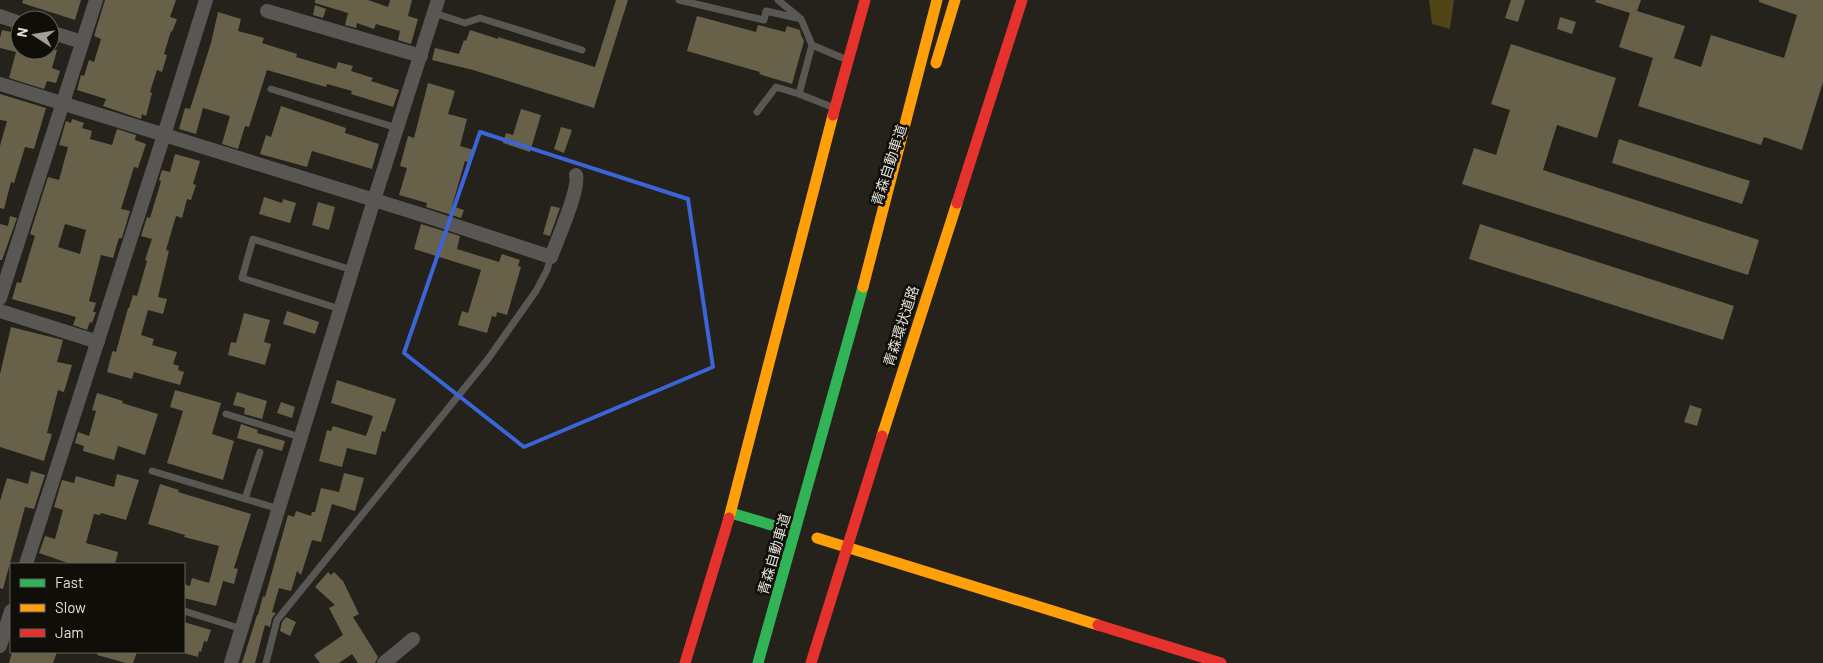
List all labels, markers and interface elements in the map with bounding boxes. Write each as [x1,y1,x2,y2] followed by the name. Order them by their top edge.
[10,10,60,60] north arrow
[13,26,31,39] text: N
[867,122,910,207] street label: 青森自動車道
[879,283,922,368] street label: 青森環状道路
[754,511,793,597] street label: 青森自動車道
[10,563,185,653] legend
[55,573,83,591] text: Fast
[55,598,86,616] text: Slow
[55,623,84,641] text: Jam

